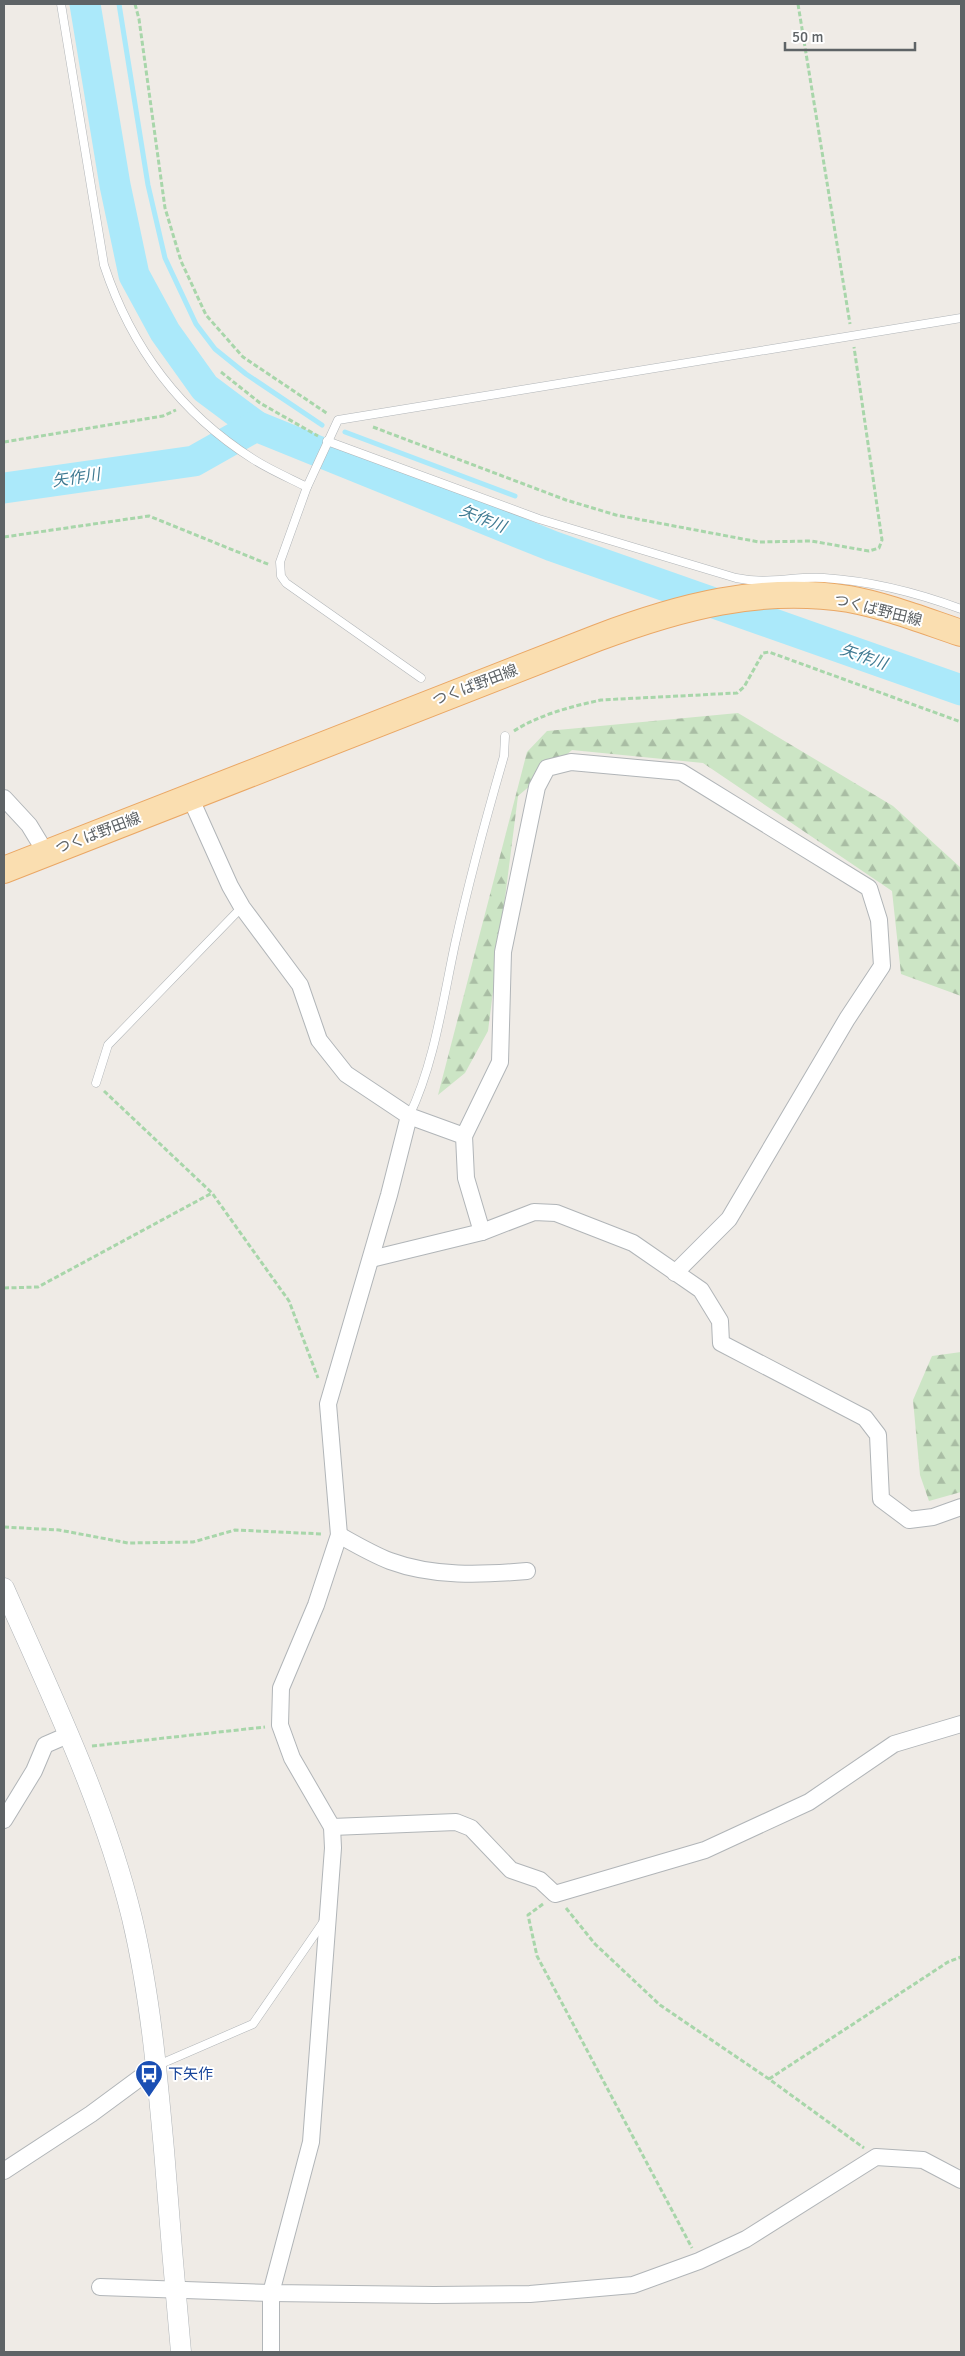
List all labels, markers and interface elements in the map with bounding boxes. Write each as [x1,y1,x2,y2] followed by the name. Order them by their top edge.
[785,20,915,52] scale bar
[792,28,823,46] text: 50 m
[51,464,103,491] water label: 矢作川
[457,501,510,538] water label: 矢作川
[832,590,924,630] street label: つくば野田線
[838,640,892,675] water label: 矢作川
[430,660,520,710] street label: つくば野田線
[53,808,143,858] street label: つくば野田線
[134,2059,164,2098] bus stop icon: 下矢作
[168,2065,213,2083] place label: 下矢作

